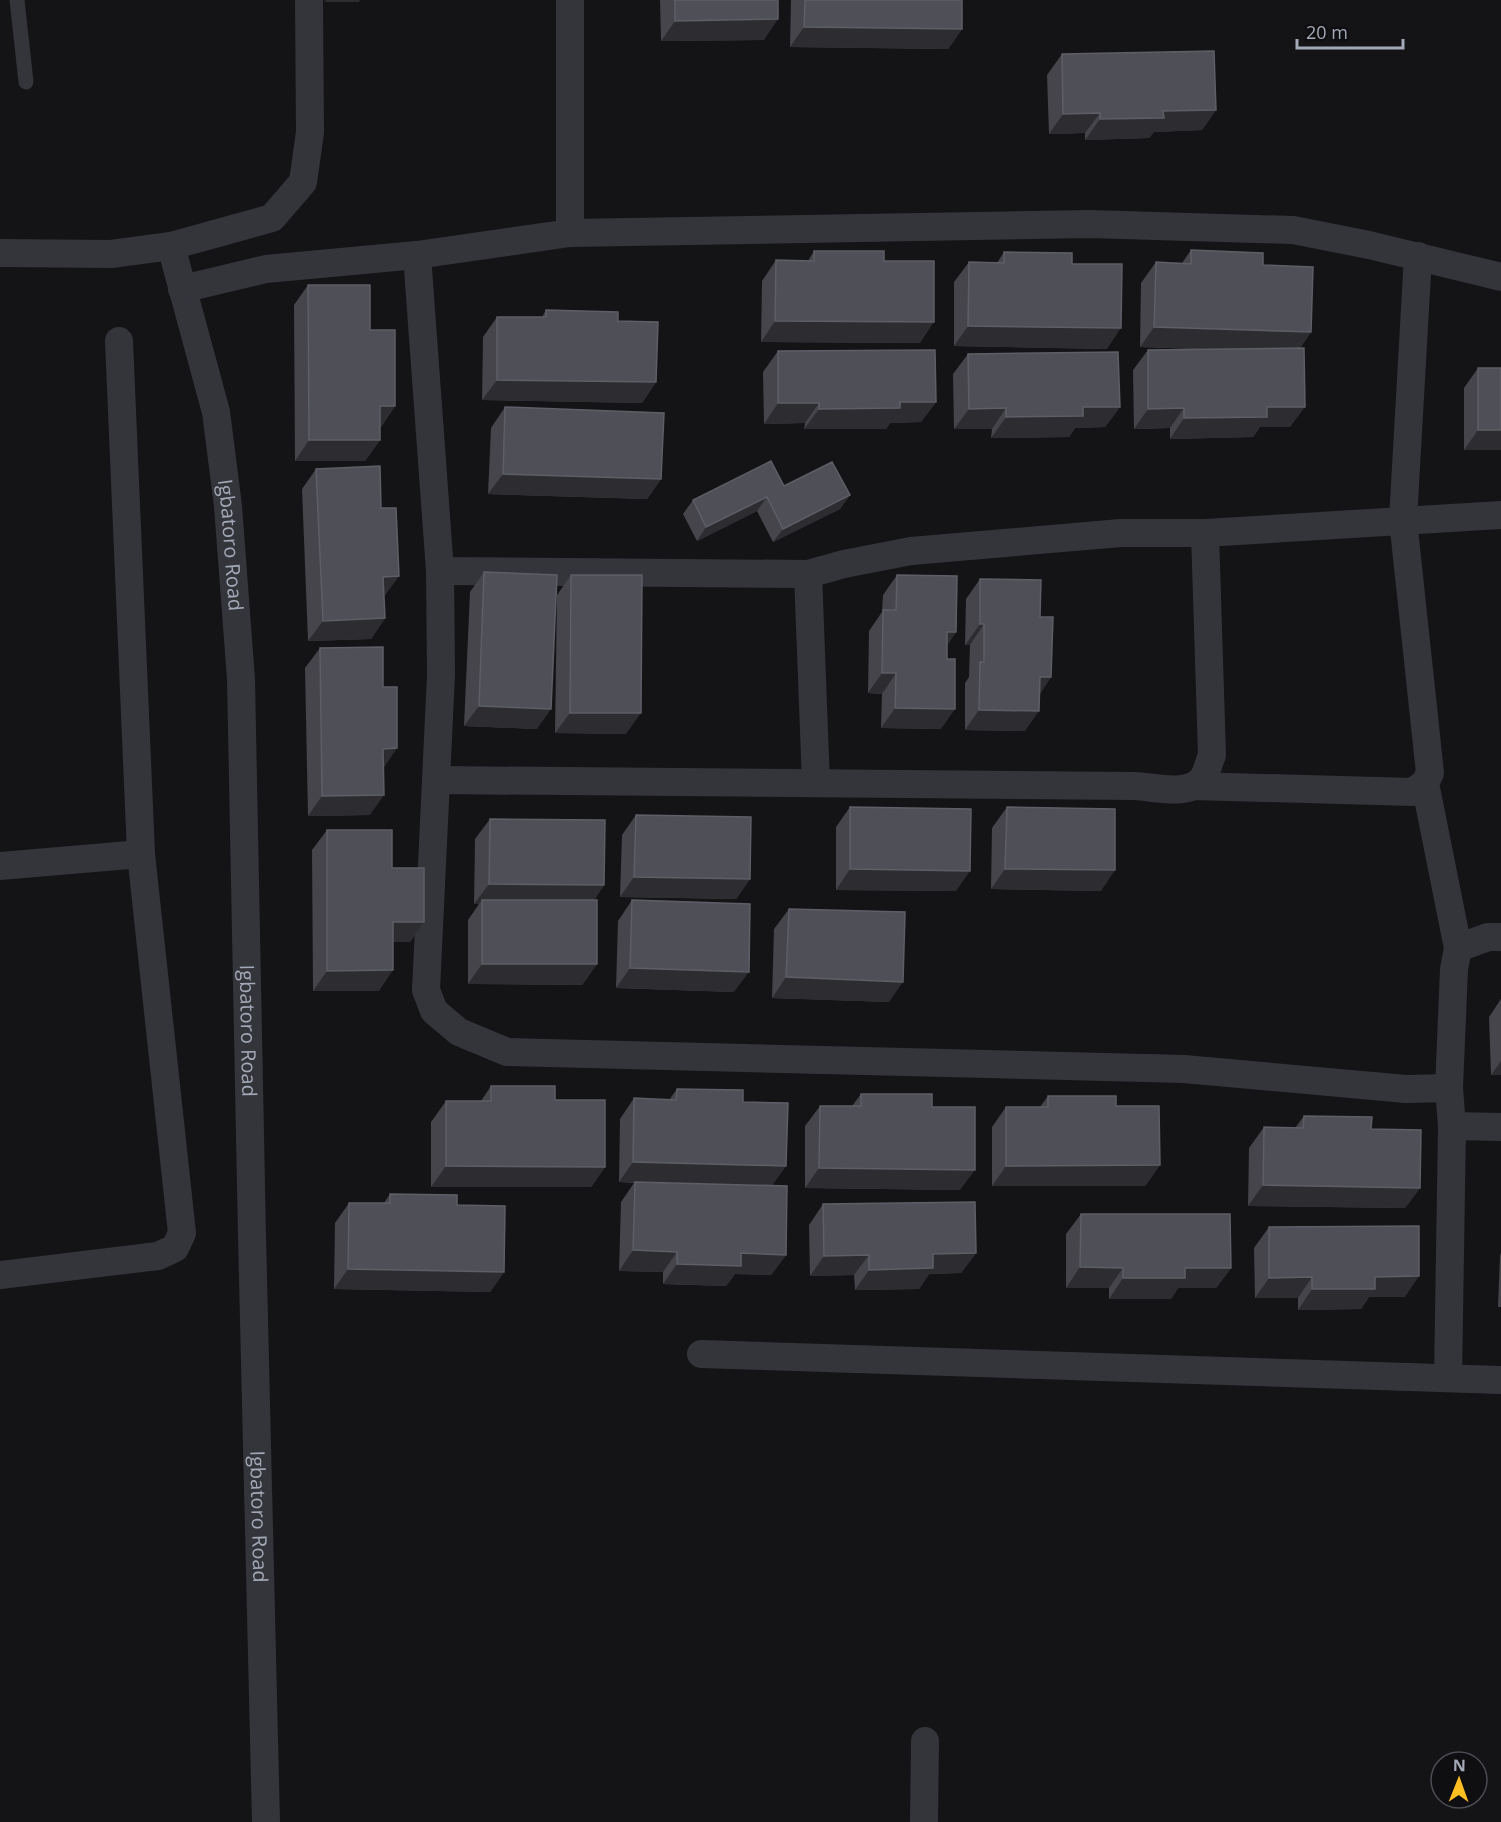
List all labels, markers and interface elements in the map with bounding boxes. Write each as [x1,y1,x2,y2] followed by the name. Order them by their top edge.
[1297,12,1404,50] scale bar
[1306,20,1348,44] text: 20 m
[212,478,250,612] street label: Igbatoro Road
[234,964,263,1097] street label: Igbatoro Road
[244,1450,274,1583] street label: Igbatoro Road
[1429,1750,1489,1810] north arrow
[1453,1754,1466,1776] text: N

